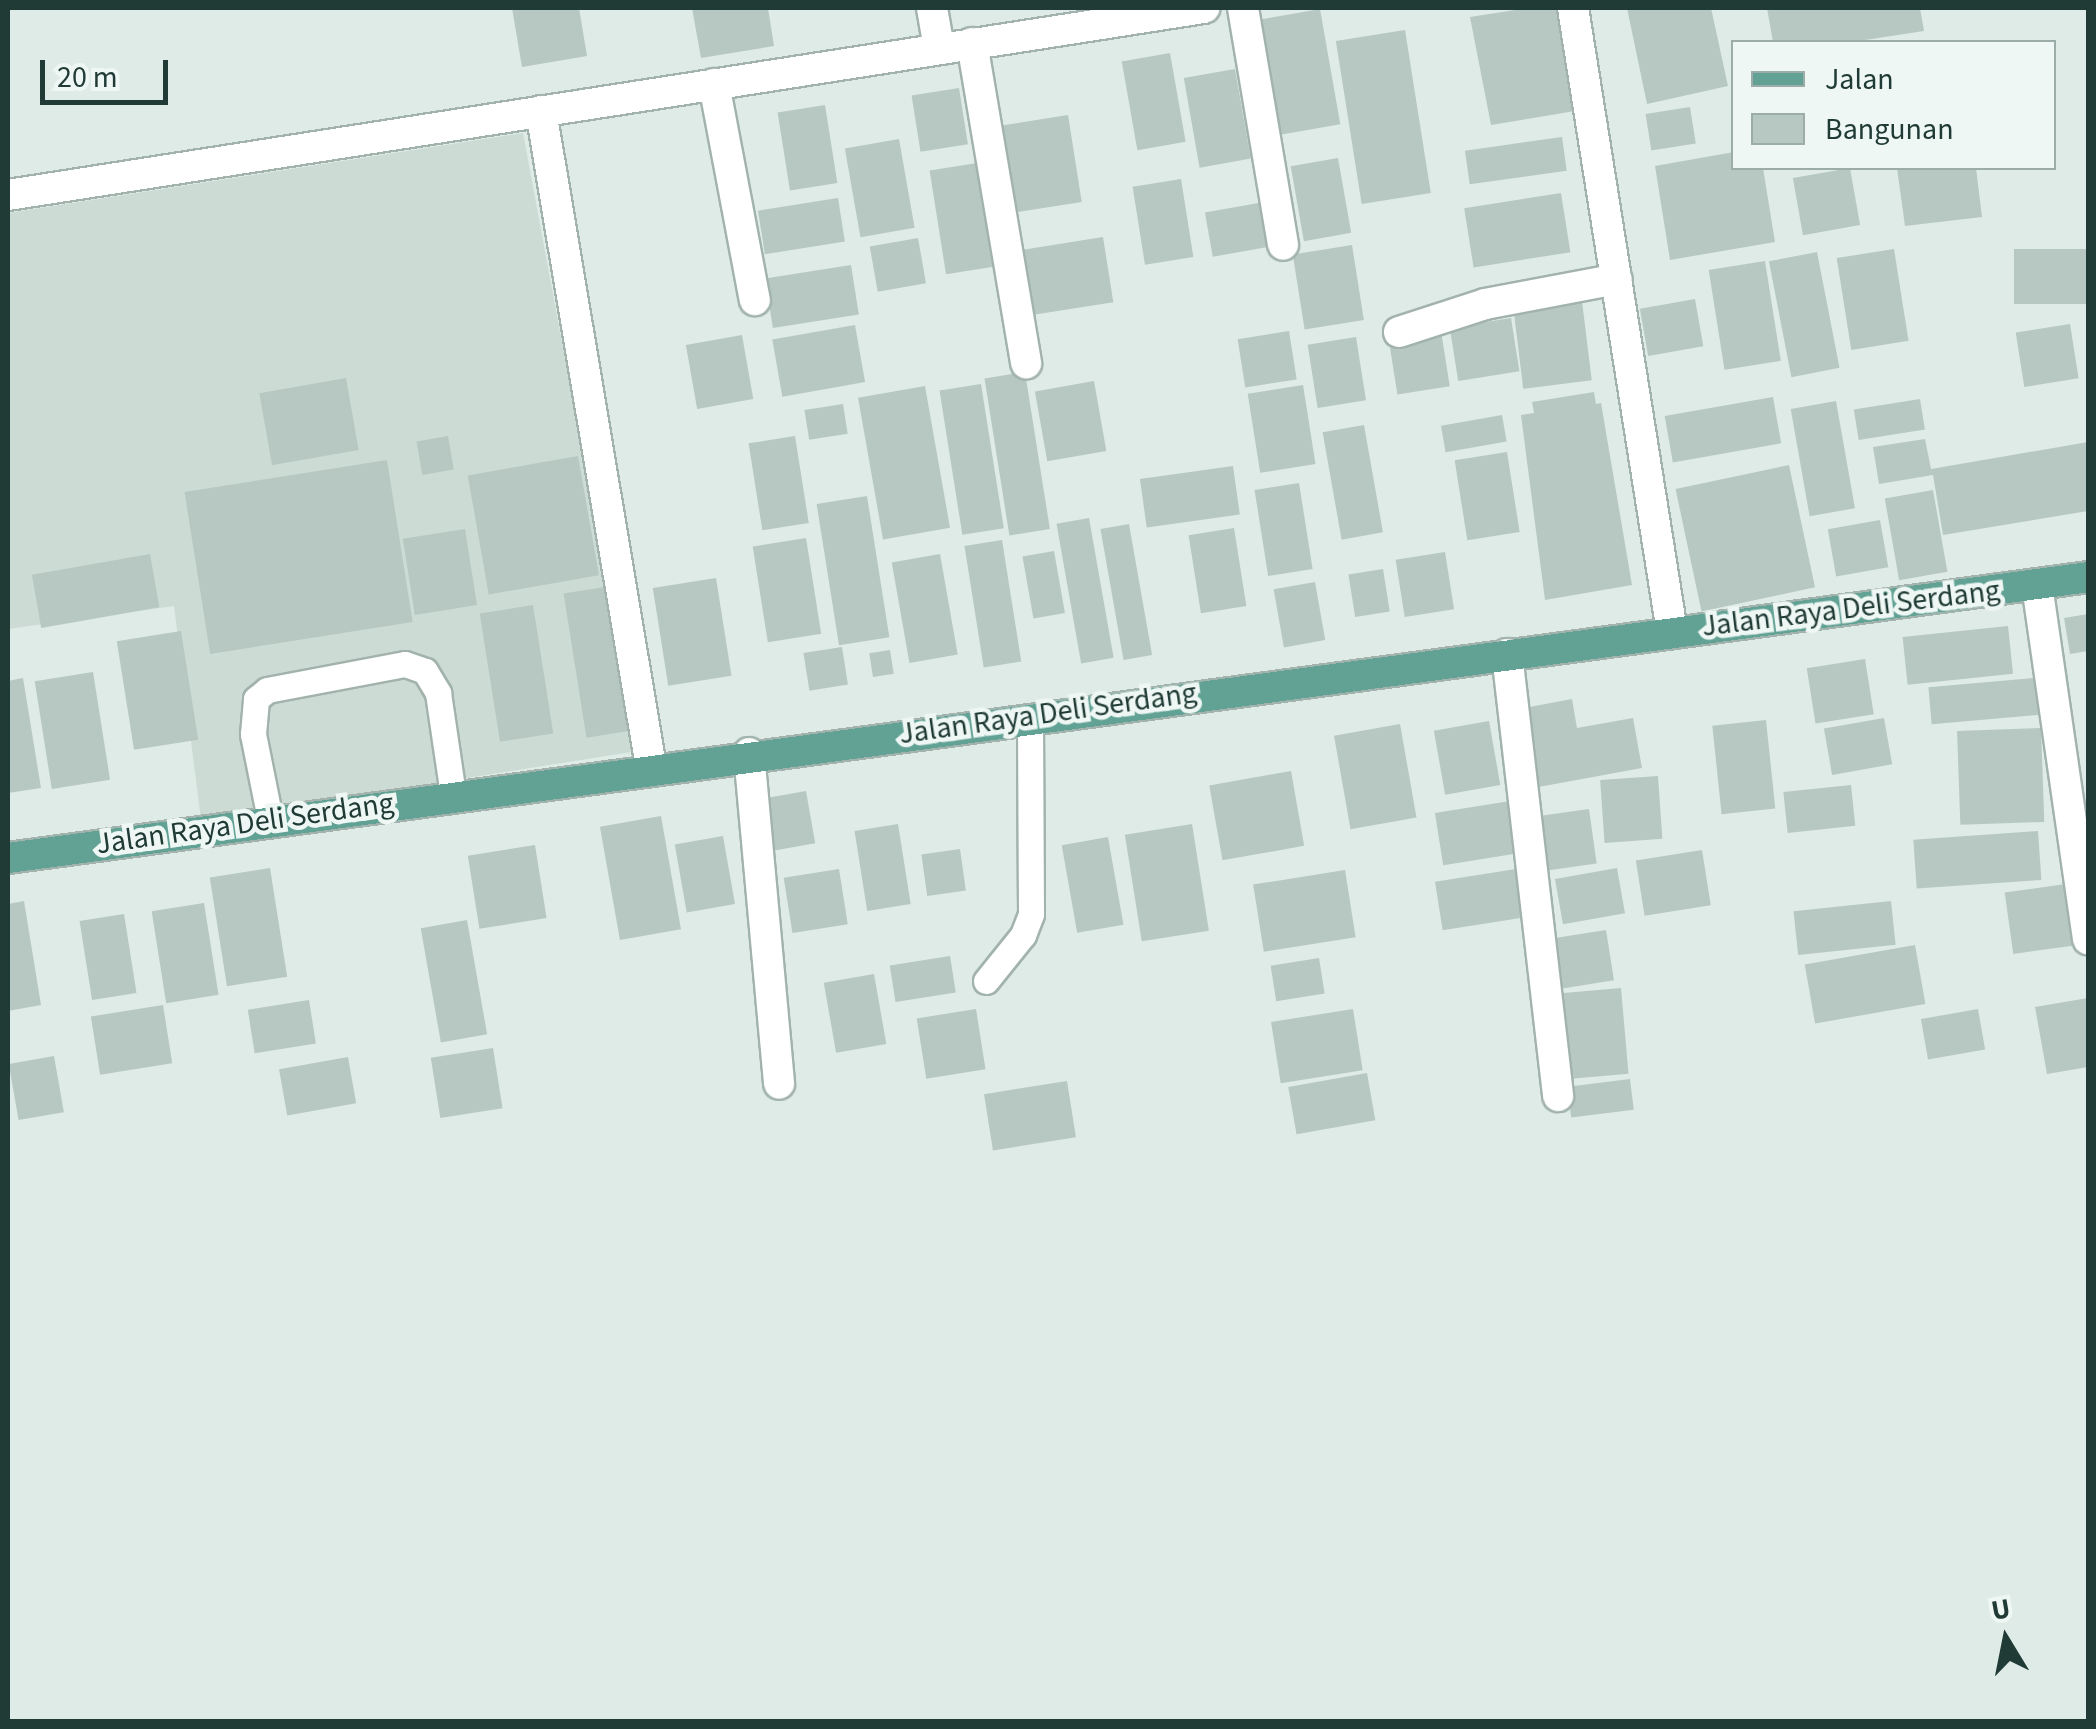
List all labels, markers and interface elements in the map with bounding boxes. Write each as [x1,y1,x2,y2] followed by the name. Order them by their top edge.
[45,40,172,102] scale bar
[1731,40,2056,170] legend
[57,56,118,99] text: 20 m
[1825,58,1894,101] text: Jalan
[1825,108,1954,151] text: Bangunan
[1700,573,2002,645] street label: Jalan Raya Deli Serdang
[897,675,1199,753] street label: Jalan Raya Deli Serdang
[94,785,396,863] street label: Jalan Raya Deli Serdang
[1988,1588,2013,1631] text: U
[1956,1589,2056,1689] north arrow

